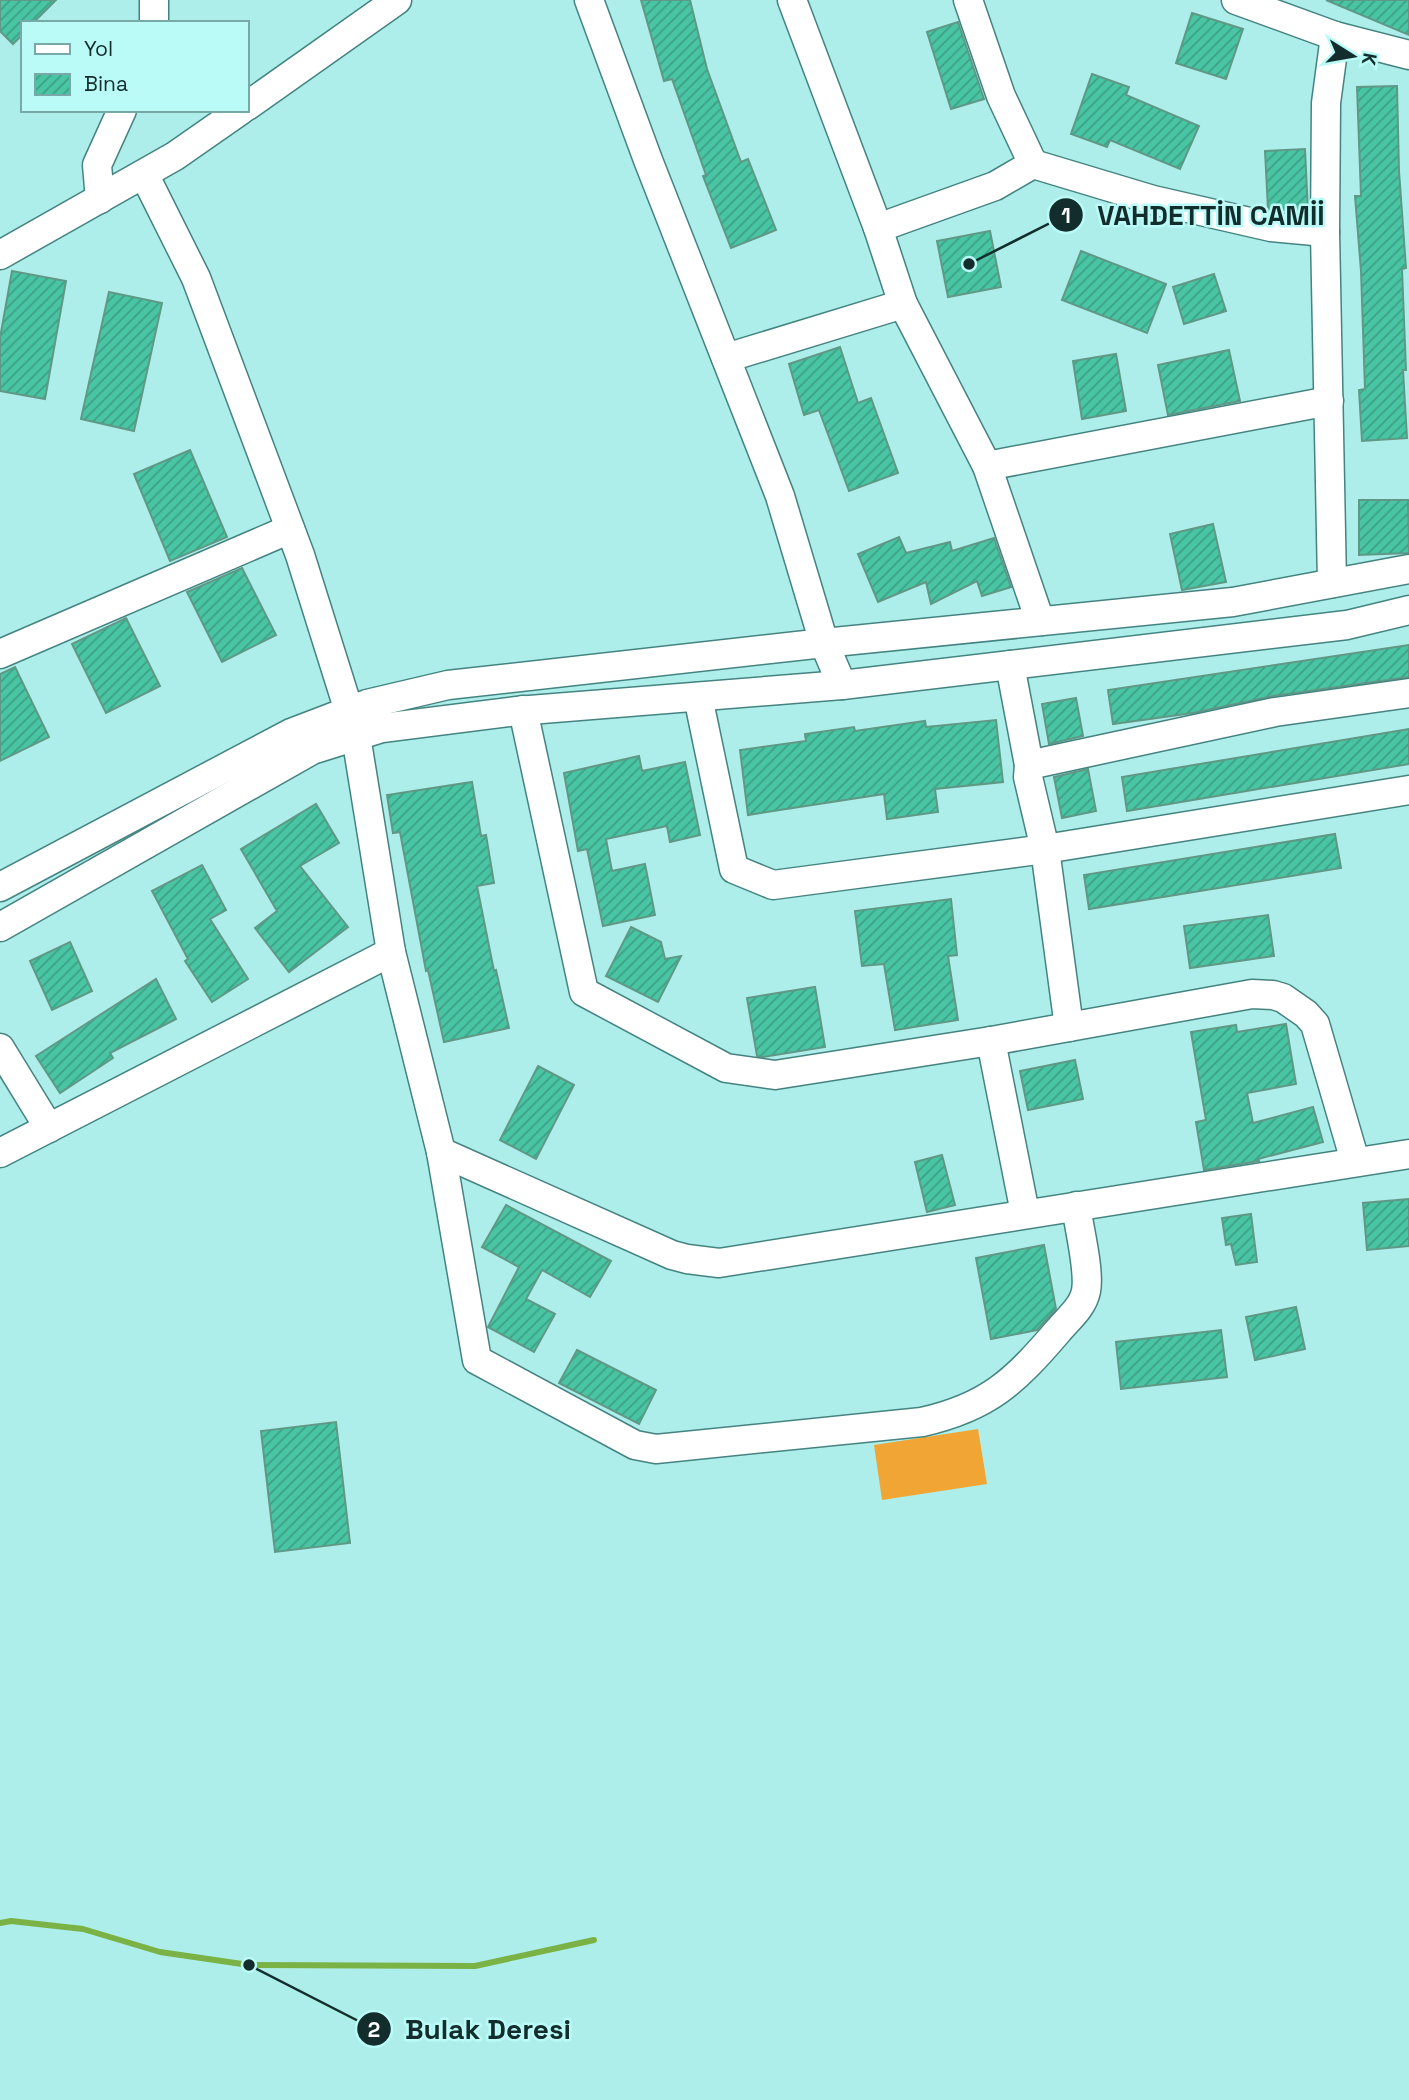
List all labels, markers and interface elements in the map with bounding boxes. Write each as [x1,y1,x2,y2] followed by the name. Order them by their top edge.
[21,21,248,112] legend
[1318,21,1388,91] north arrow
[84,35,113,62] text: Yol
[1356,51,1383,67] text: K
[84,70,128,97] text: Bina
[1048,191,1339,240] callout: VAHDETTİN CAMİİ
[1097,197,1325,233] text: VAHDETTİN CAMİİ
[1061,202,1071,229] text: 1
[356,2005,585,2054] callout: Bulak Deresi
[405,2011,571,2047] text: Bulak Deresi
[368,2016,380,2043] text: 2

